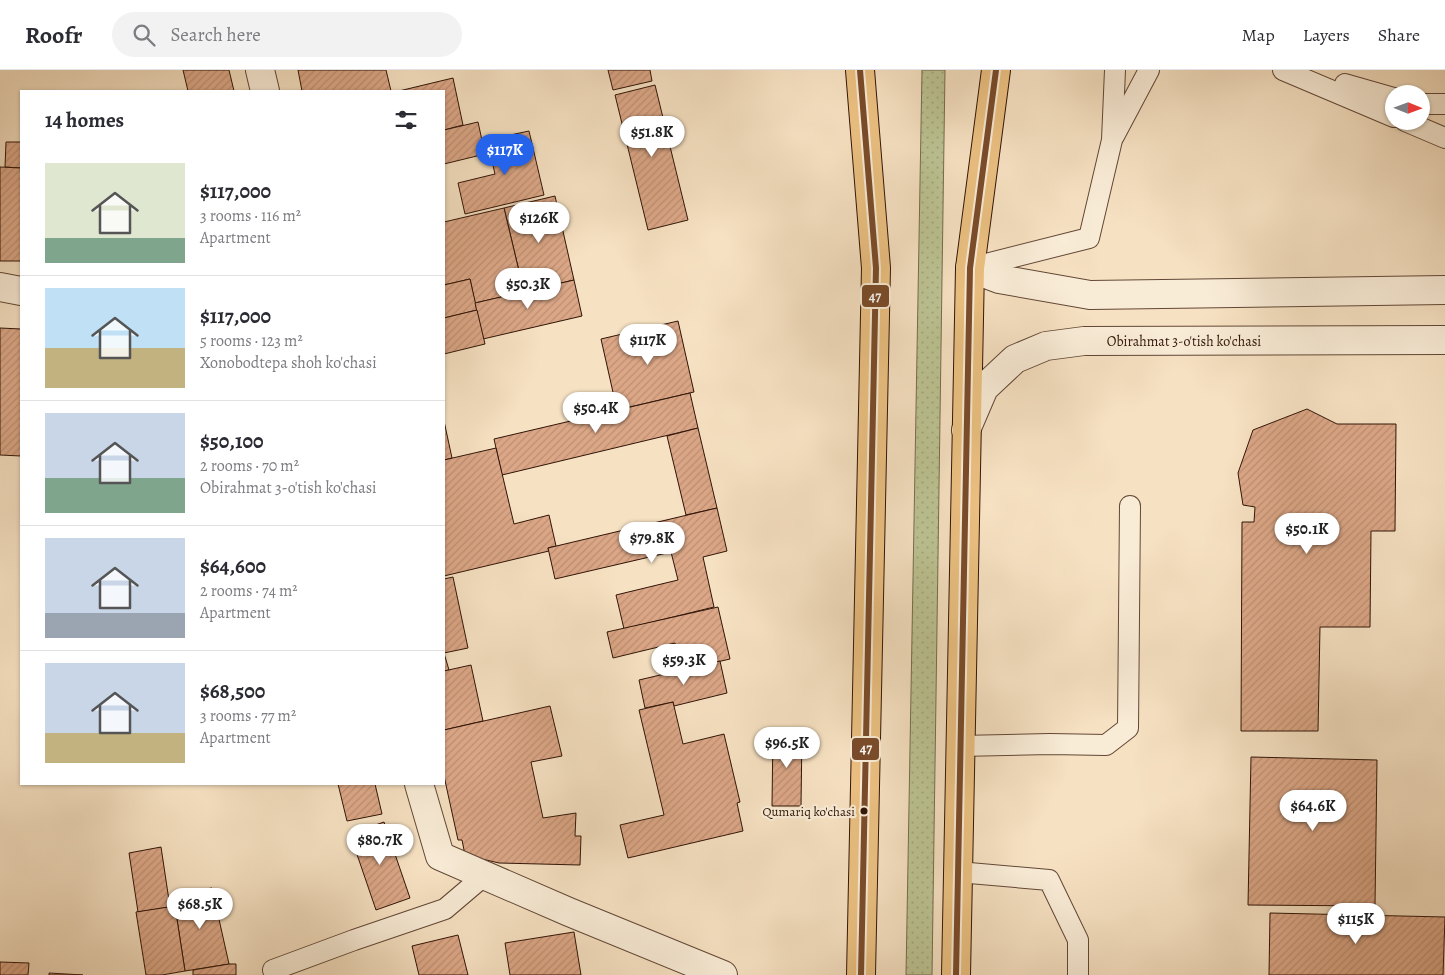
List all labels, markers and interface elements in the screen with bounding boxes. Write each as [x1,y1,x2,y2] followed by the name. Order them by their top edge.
[112,12,462,57] search box
[25,19,82,51] text: Roofr
[130,21,158,49] icon: search
[170,22,261,48] text: Search here
[1242,23,1275,47] text: Map
[1303,23,1350,47] text: Layers
[1378,23,1420,47] text: Share
[1385,85,1430,130] north arrow
[1385,85,1430,130] map controls
[45,106,124,134] text: 14 homes
[392,106,420,134] icon: filters
[611,116,693,158] pin: $51.8K
[631,121,673,143] text: $51.8K
[470,134,540,176] pin: $117K
[487,139,523,161] text: $117K
[200,177,271,205] text: $117,000
[85,183,145,243] icon: home
[504,202,574,244] pin: $126K
[200,205,301,227] text: 3 rooms · 116 m²
[520,207,558,229] text: $126K
[200,227,271,249] text: Apartment
[487,268,569,310] pin: $50.3K
[506,273,550,295] text: $50.3K
[861,284,890,308] line badge: 47
[869,287,881,306] text: 47
[200,302,271,330] text: $117,000
[85,308,145,368] icon: home
[613,324,683,366] pin: $117K
[630,329,666,351] text: $117K
[200,330,303,352] text: 5 rooms · 123 m²
[1107,332,1261,351] street label: Obirahmat 3-o'tish ko'chasi
[200,352,377,374] text: Xonobodtepa shoh ko'chasi
[555,392,637,434] pin: $50.4K
[574,397,618,419] text: $50.4K
[200,427,264,455] text: $50,100
[85,433,145,493] icon: home
[200,455,299,477] text: 2 rooms · 70 m²
[200,477,377,499] text: Obirahmat 3-o'tish ko'chasi
[1266,512,1348,555] pin: $50.1K
[1286,518,1328,540] text: $50.1K
[611,522,693,564] pin: $79.8K
[630,527,674,549] text: $79.8K
[200,552,266,580] text: $64,600
[85,558,145,618] icon: home
[200,580,298,602] text: 2 rooms · 74 m²
[200,602,271,624] text: Apartment
[643,644,725,686] pin: $59.3K
[662,649,706,671] text: $59.3K
[200,677,265,705] text: $68,500
[85,683,145,743] icon: home
[200,705,296,727] text: 3 rooms · 77 m²
[746,726,828,769] pin: $96.5K
[200,727,271,749] text: Apartment
[765,732,809,754] text: $96.5K
[851,737,880,761] line badge: 47
[860,739,872,758] text: 47
[1272,790,1354,832] pin: $64.6K
[1291,795,1335,817] text: $64.6K
[763,803,855,820] place label: Qumariq ko'chasi
[859,806,869,816] marker: Qumariq ko'chasi
[339,824,421,866] pin: $80.7K
[358,829,402,851] text: $80.7K
[159,888,241,930] pin: $68.5K
[178,893,222,915] text: $68.5K
[1321,902,1391,945] pin: $115K
[1338,908,1374,930] text: $115K

